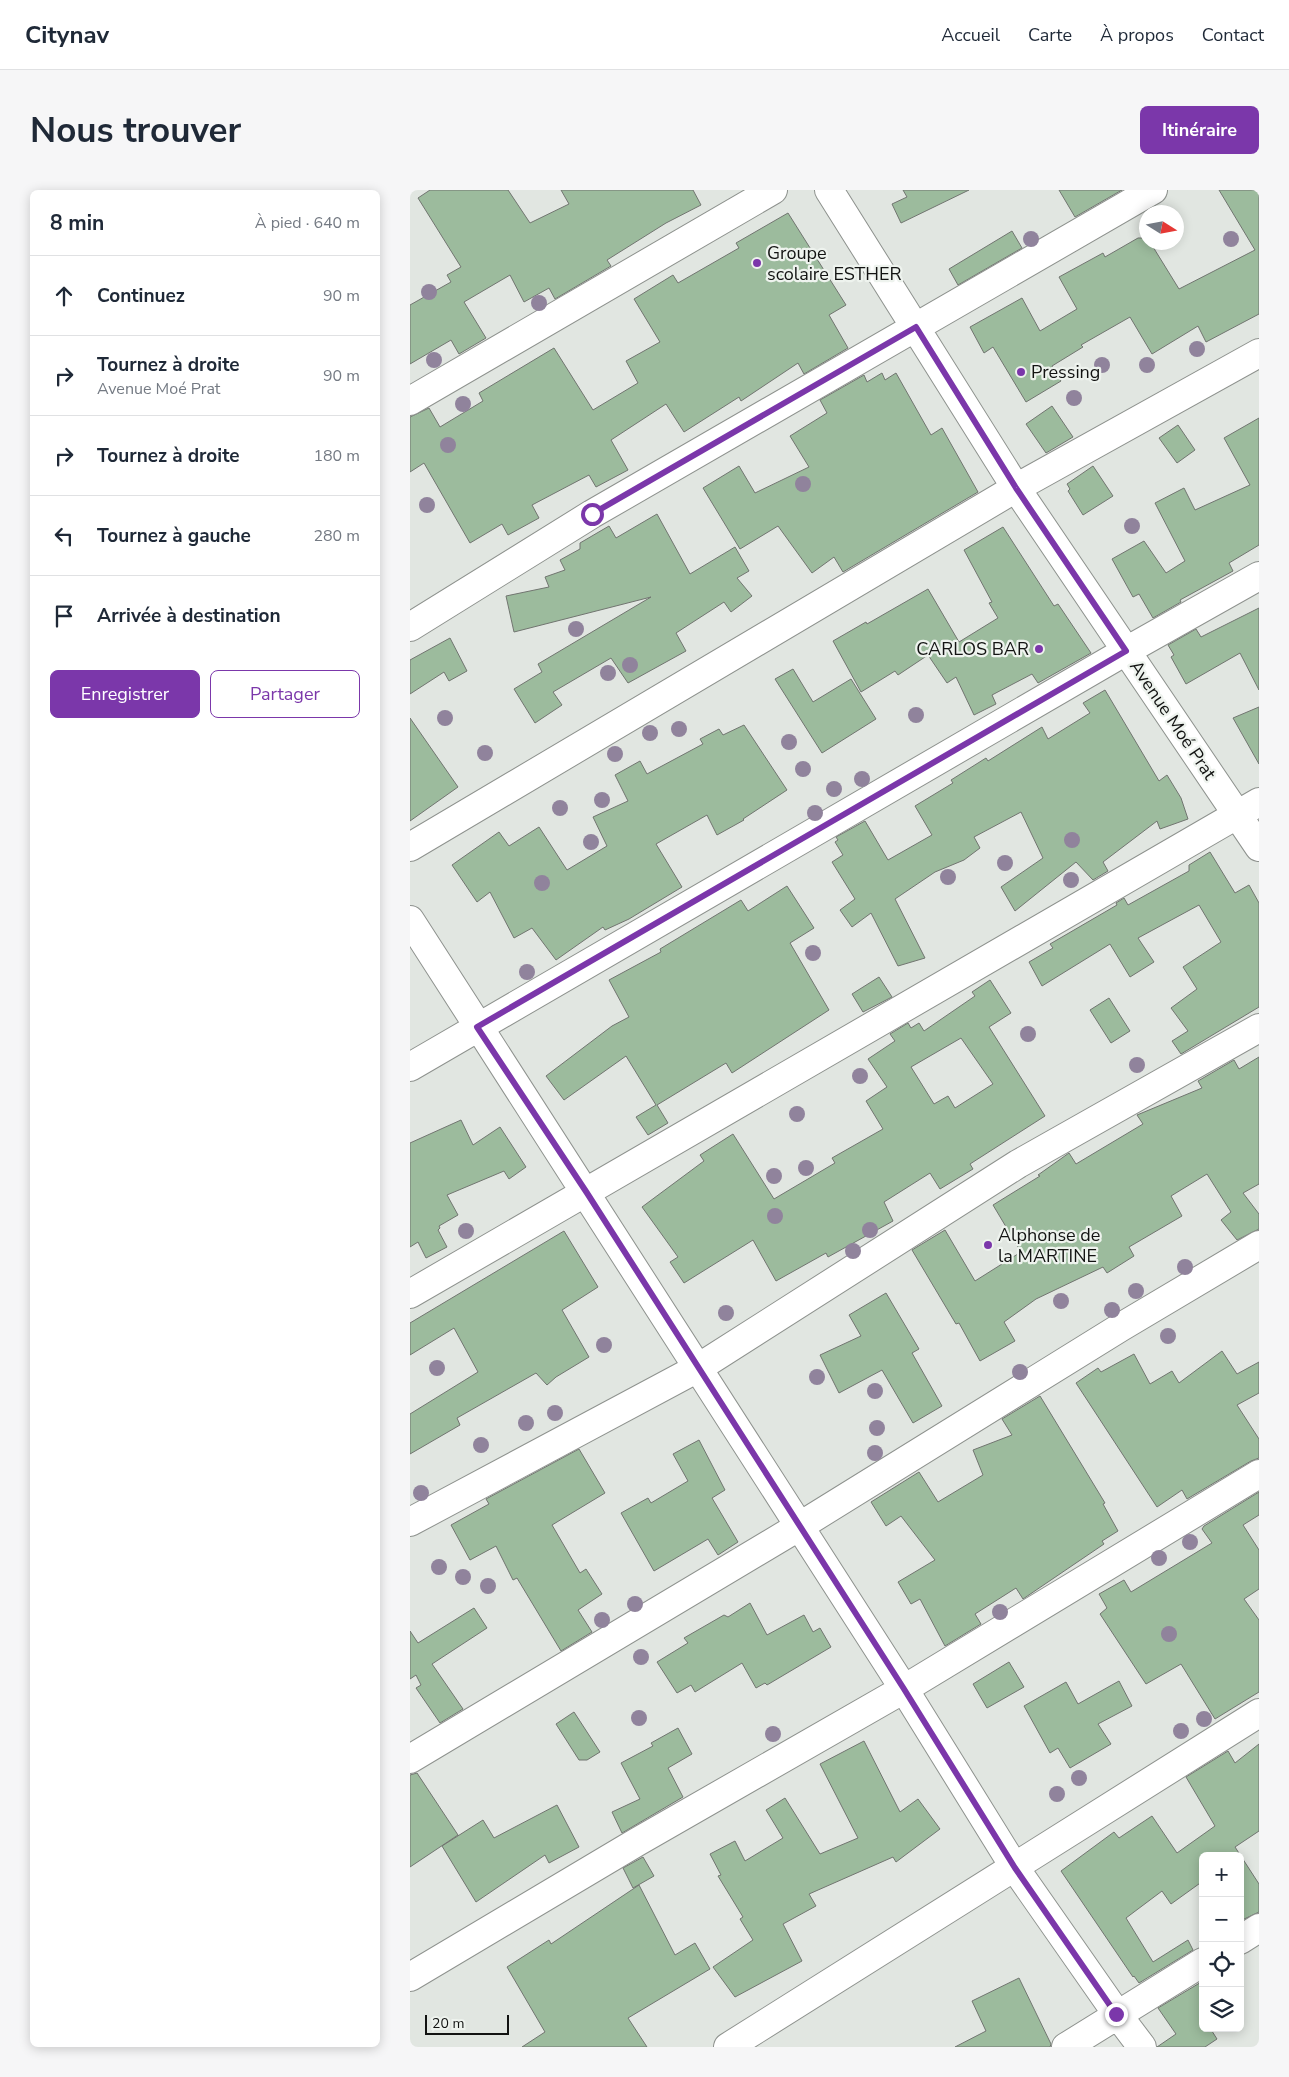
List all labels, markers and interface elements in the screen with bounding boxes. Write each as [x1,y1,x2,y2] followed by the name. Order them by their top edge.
[25,19,109,51] text: Citynav
[941,23,1000,47] text: Accueil
[1028,23,1072,47] text: Carte
[1100,23,1174,47] text: À propos
[1202,23,1264,47] text: Contact
[1140,106,1259,154] button: Itinéraire
[30,107,241,154] text: Nous trouver
[1139,205,1184,250] north arrow
[50,209,104,237] text: 8 min
[255,212,360,234] text: À pied · 640 m
[767,241,902,286] place label: Groupe scolaire ESTHER
[751,257,763,269] marker: Groupe scolaire ESTHER
[50,282,78,310] icon: ahead
[97,283,185,309] text: Continuez
[323,285,360,307] text: 90 m
[97,352,240,378] text: Tournez à droite
[1031,360,1100,384] place label: Pressing
[50,362,78,390] icon: right
[323,365,360,387] text: 90 m
[1015,366,1027,378] marker: Pressing
[97,378,220,400] text: Avenue Moé Prat
[50,442,78,470] icon: right
[97,443,240,469] text: Tournez à droite
[313,445,360,467] text: 180 m
[581,503,604,526] route start
[50,522,78,550] icon: left
[97,523,251,549] text: Tournez à gauche
[313,525,360,547] text: 280 m
[50,602,78,630] icon: arrive
[97,603,281,629] text: Arrivée à destination
[916,637,1029,661] place label: CARLOS BAR
[1033,643,1045,655] marker: CARLOS BAR
[1124,656,1222,785] street label: Avenue Moé Prat
[50,670,200,718] button: Enregistrer
[210,670,360,718] button: Partager
[998,1223,1100,1268] place label: Alphonse de la MARTINE
[982,1239,994,1251] marker: Alphonse de la MARTINE
[1199,1852,1244,2032] map controls
[1199,1852,1244,1897] button: +
[1199,1897,1244,1942] button: −
[1199,1942,1244,1987] button: locate
[1199,1987,1244,2032] button: layers
[1105,2003,1128,2026] route end
[425,2012,509,2035] scale bar
[432,2014,464,2033] text: 20 m

